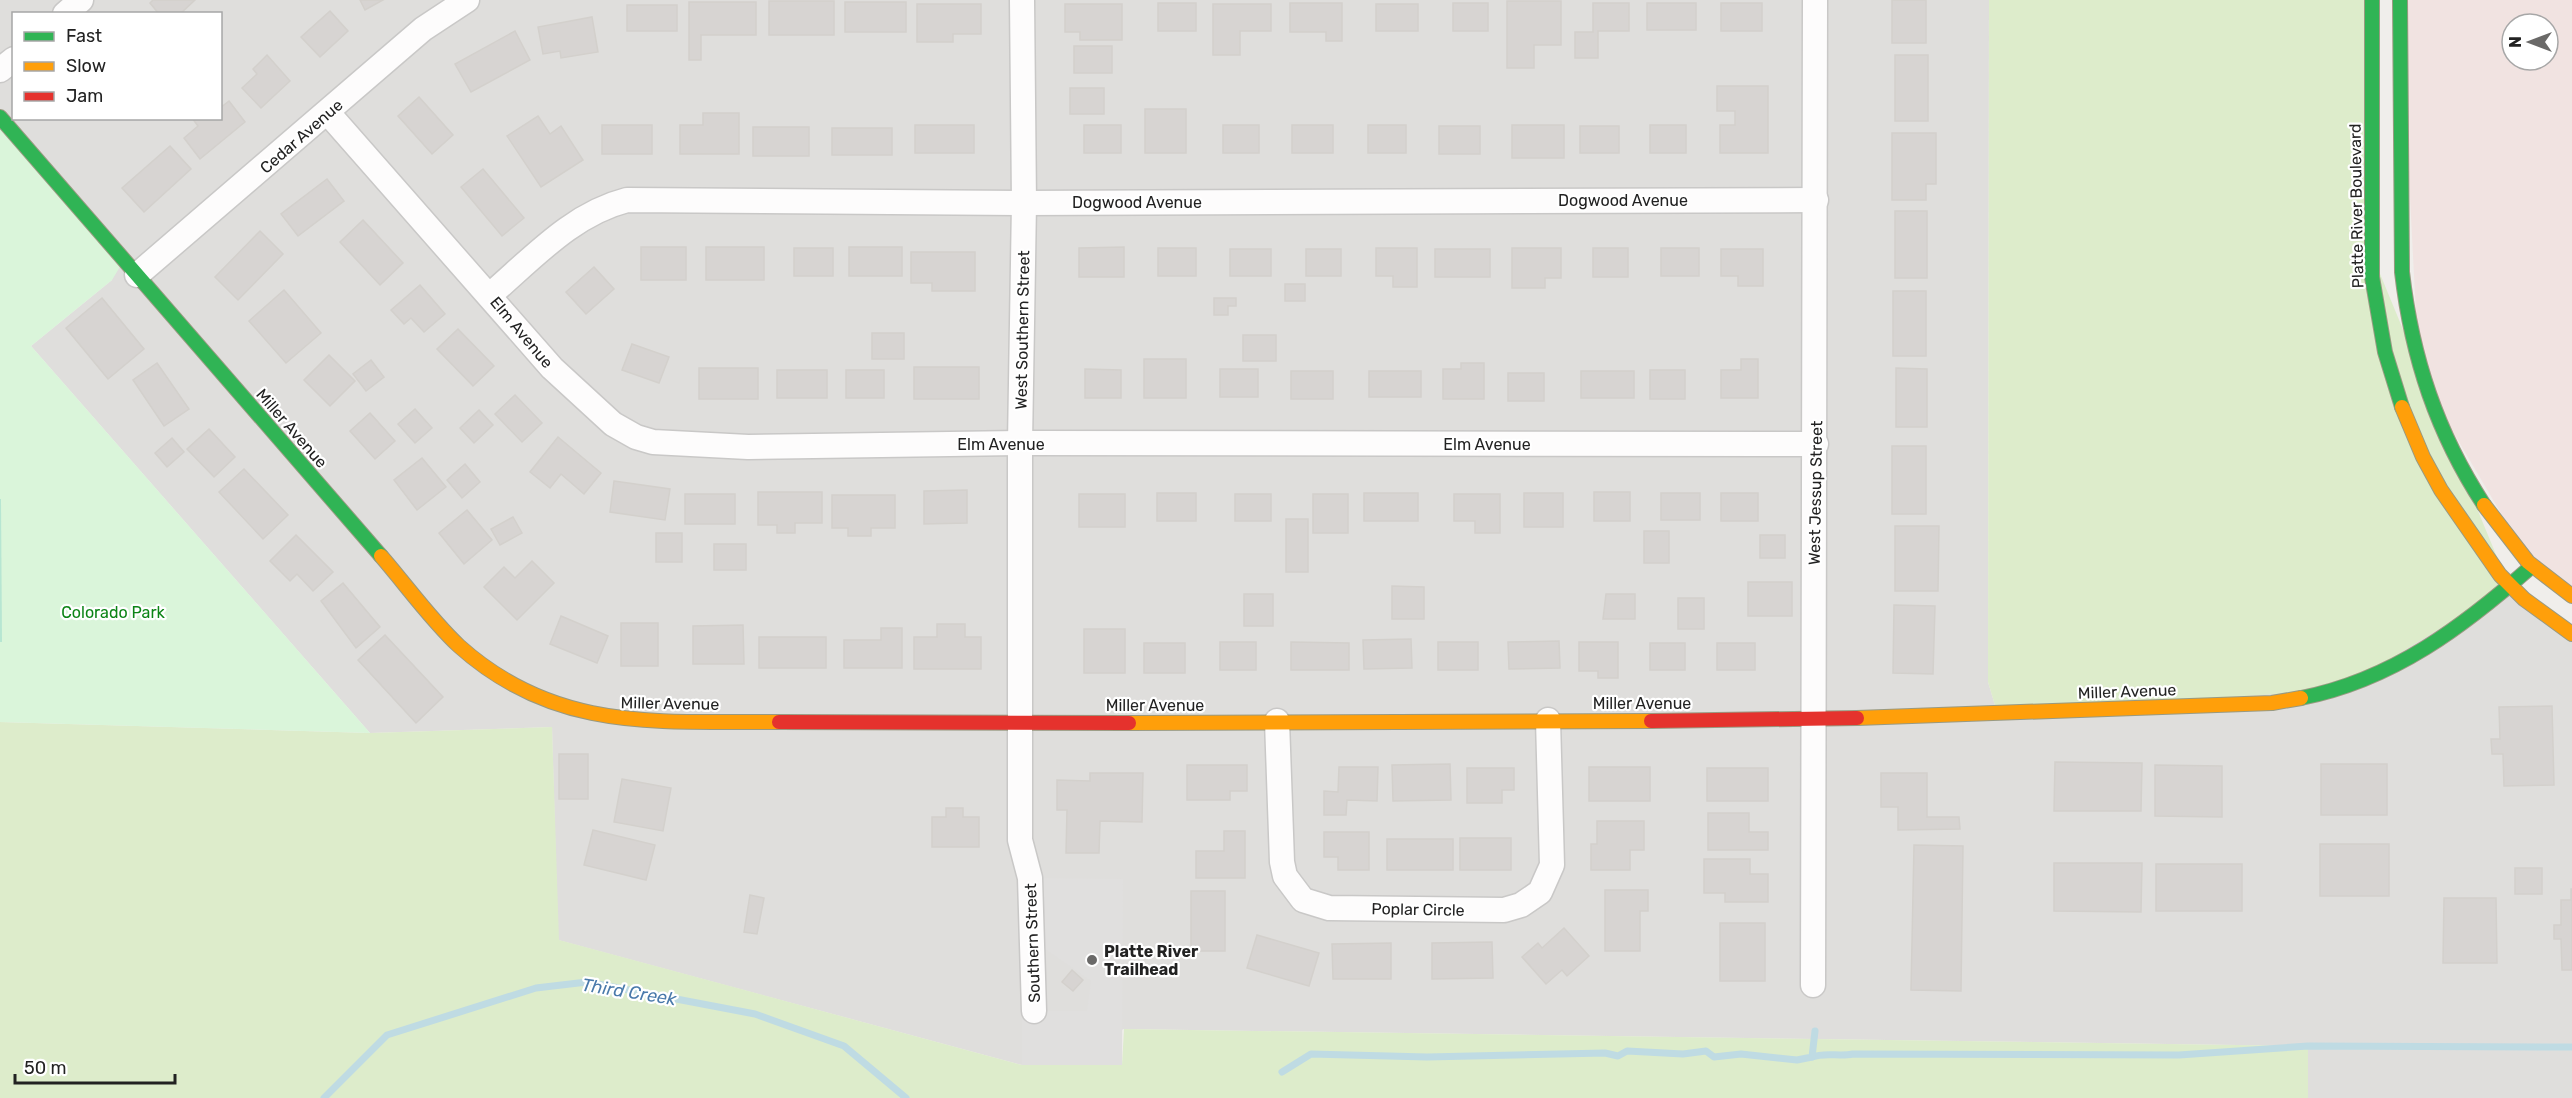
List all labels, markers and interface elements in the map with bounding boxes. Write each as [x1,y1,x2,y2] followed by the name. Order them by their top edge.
[12,12,222,120] legend
[2500,12,2560,72] north arrow
[66,25,102,47] text: Fast
[2506,36,2525,48] text: N
[66,55,106,77] text: Slow
[66,85,103,107] text: Jam
[256,95,347,177] street label: Cedar Avenue
[2346,123,2367,288] street label: Platte River Boulevard
[1558,191,1688,210] street label: Dogwood Avenue
[1072,193,1202,212] street label: Dogwood Avenue
[1012,250,1033,410] street label: West Southern Street
[486,293,557,372] street label: Elm Avenue
[252,385,331,472] street label: Miller Avenue
[1805,421,1826,565] street label: West Jessup Street
[957,435,1045,454] street label: Elm Avenue
[1443,435,1531,454] street label: Elm Avenue
[61,603,166,622] park label: Colorado Park
[2077,680,2177,703] street label: Miller Avenue
[621,693,719,714] street label: Miller Avenue
[1593,694,1691,713] street label: Miller Avenue
[1106,696,1204,715] street label: Miller Avenue
[1021,883,1044,1003] street label: Southern Street
[1371,899,1465,920] street label: Poplar Circle
[1104,942,1199,979] place label: Platte River Trailhead
[1085,953,1099,967] marker: Platte River Trailhead
[580,974,679,1010] water label: Third Creek
[15,1047,176,1085] scale bar
[24,1057,67,1079] text: 50 m

